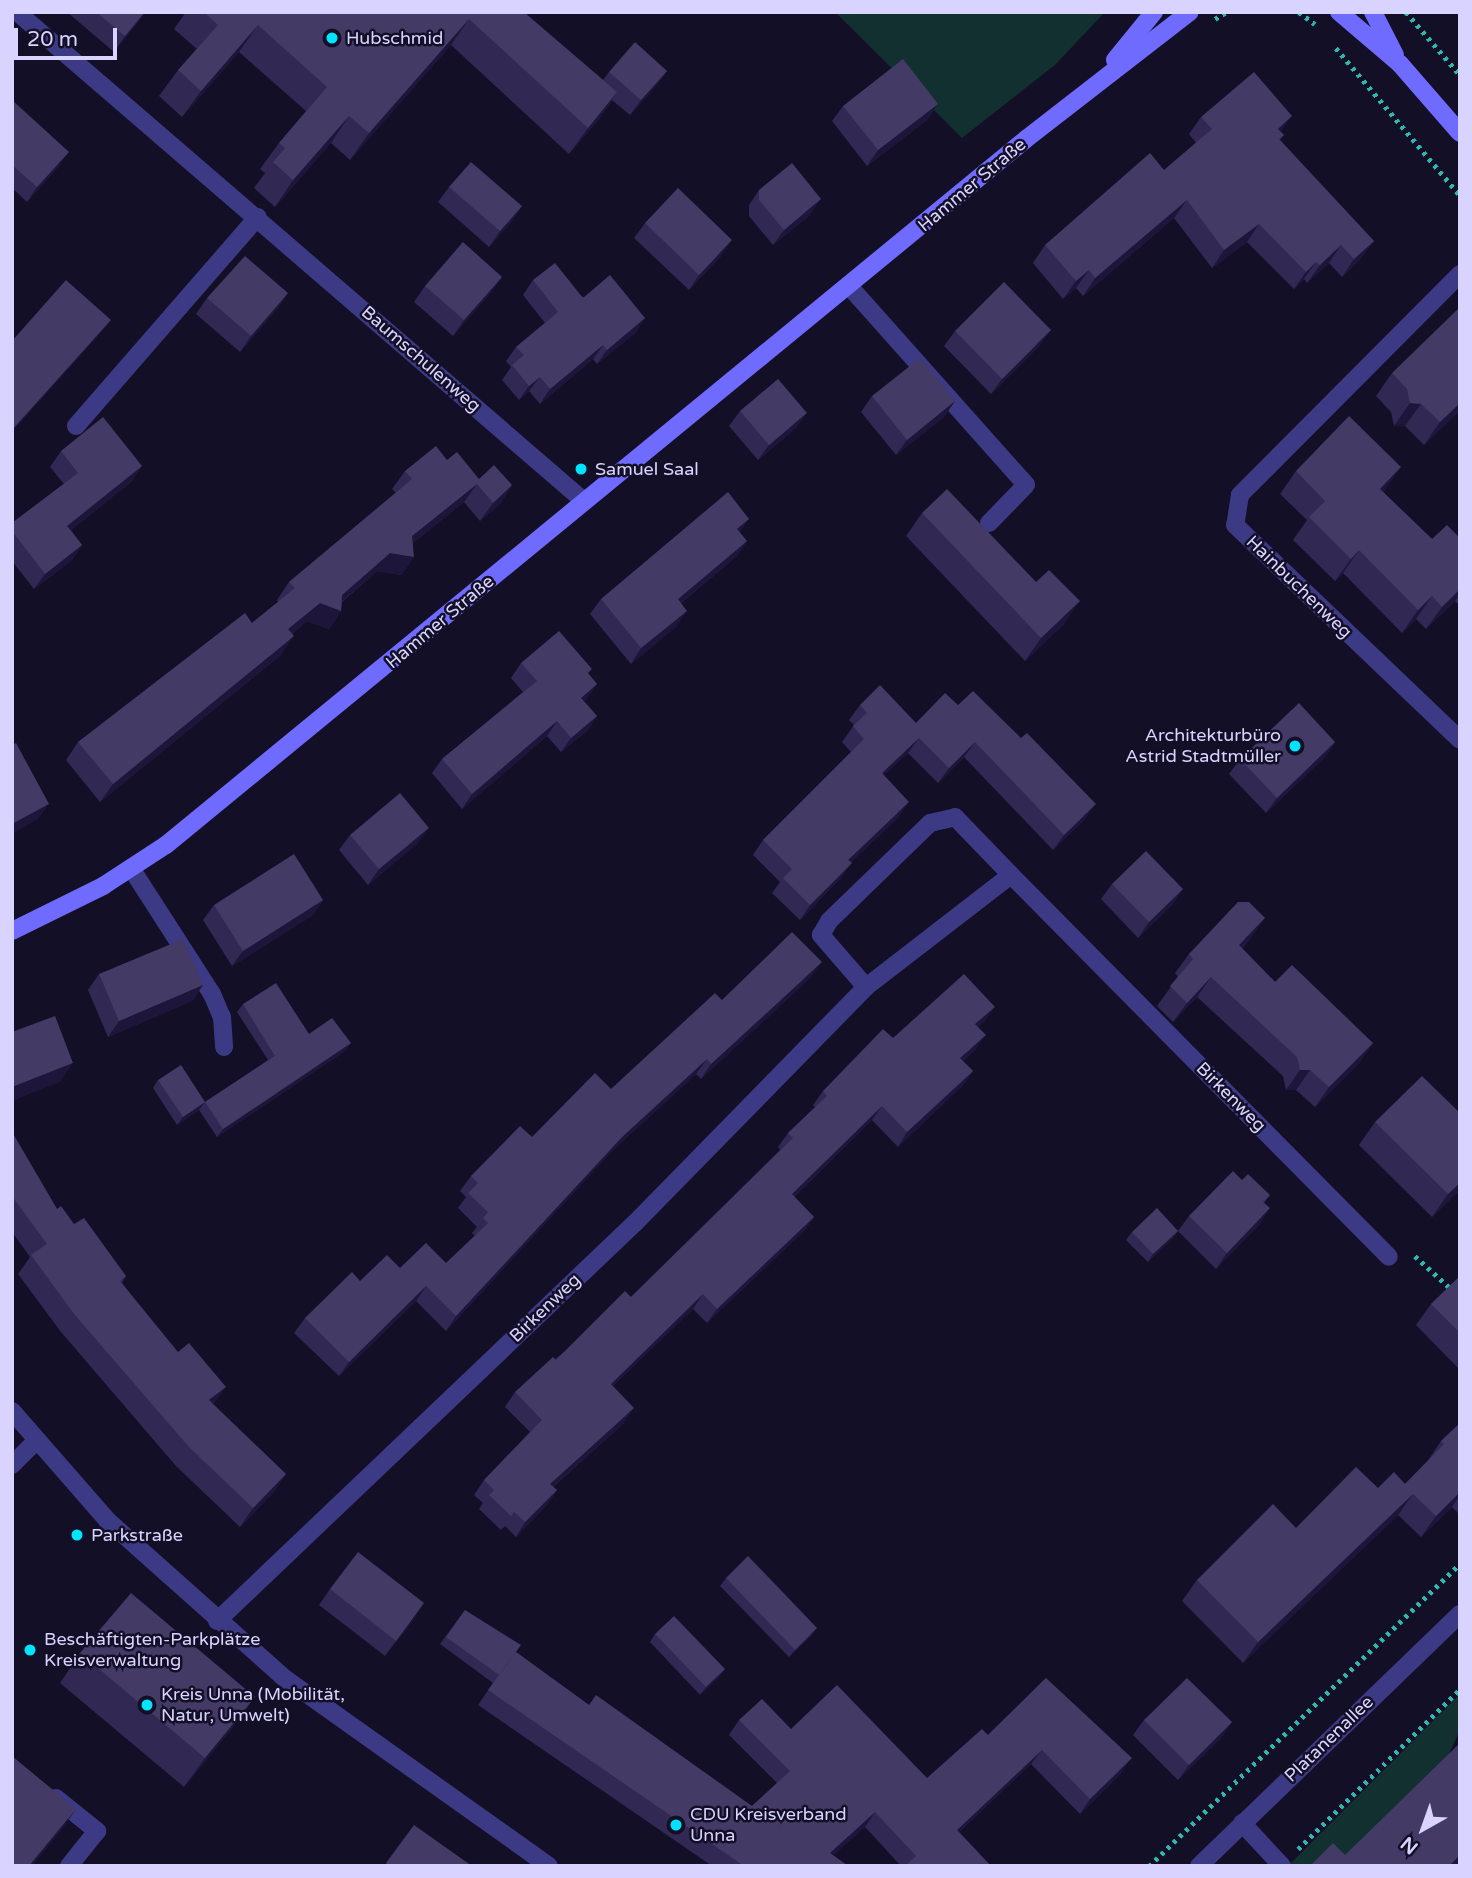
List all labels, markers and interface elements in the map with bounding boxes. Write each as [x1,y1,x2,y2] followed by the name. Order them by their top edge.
[18,14,121,58] scale bar
[27,27,78,52] text: 20 m
[346,27,443,49] place label: Hubschmid
[324,30,340,46] marker: Hubschmid
[914,134,1030,236] street label: Hammer Straße
[357,301,485,417] street label: Baumschulenweg
[595,458,699,480] place label: Samuel Saal
[573,461,589,477] marker: Samuel Saal
[1242,531,1356,643] street label: Hainbuchenweg
[382,571,498,673] street label: Hammer Straße
[1125,725,1281,768] place label: Architekturbüro Astrid Stadtmüller
[1287,738,1303,754] marker: Architekturbüro Astrid Stadtmüller
[1192,1058,1270,1136] street label: Birkenweg
[505,1269,585,1347] street label: Birkenweg
[91,1524,183,1546] place label: Parkstraße
[69,1527,85,1543] marker: Parkstraße
[44,1629,261,1672] place label: Beschäftigten-Parkplätze Kreisverwaltung
[22,1642,38,1658] marker: Beschäftigten-Parkplätze Kreisverwaltung
[161,1684,345,1726] place label: Kreis Unna (Mobilität, Natur, Umwelt)
[1280,1691,1378,1787] street label: Platanenallee
[139,1697,155,1713] marker: Kreis Unna (Mobilität, Natur, Umwelt)
[1388,1794,1458,1864] north arrow
[690,1804,847,1846] place label: CDU Kreisverband Unna
[668,1817,684,1833] marker: CDU Kreisverband Unna
[1397,1832,1422,1858] text: N

